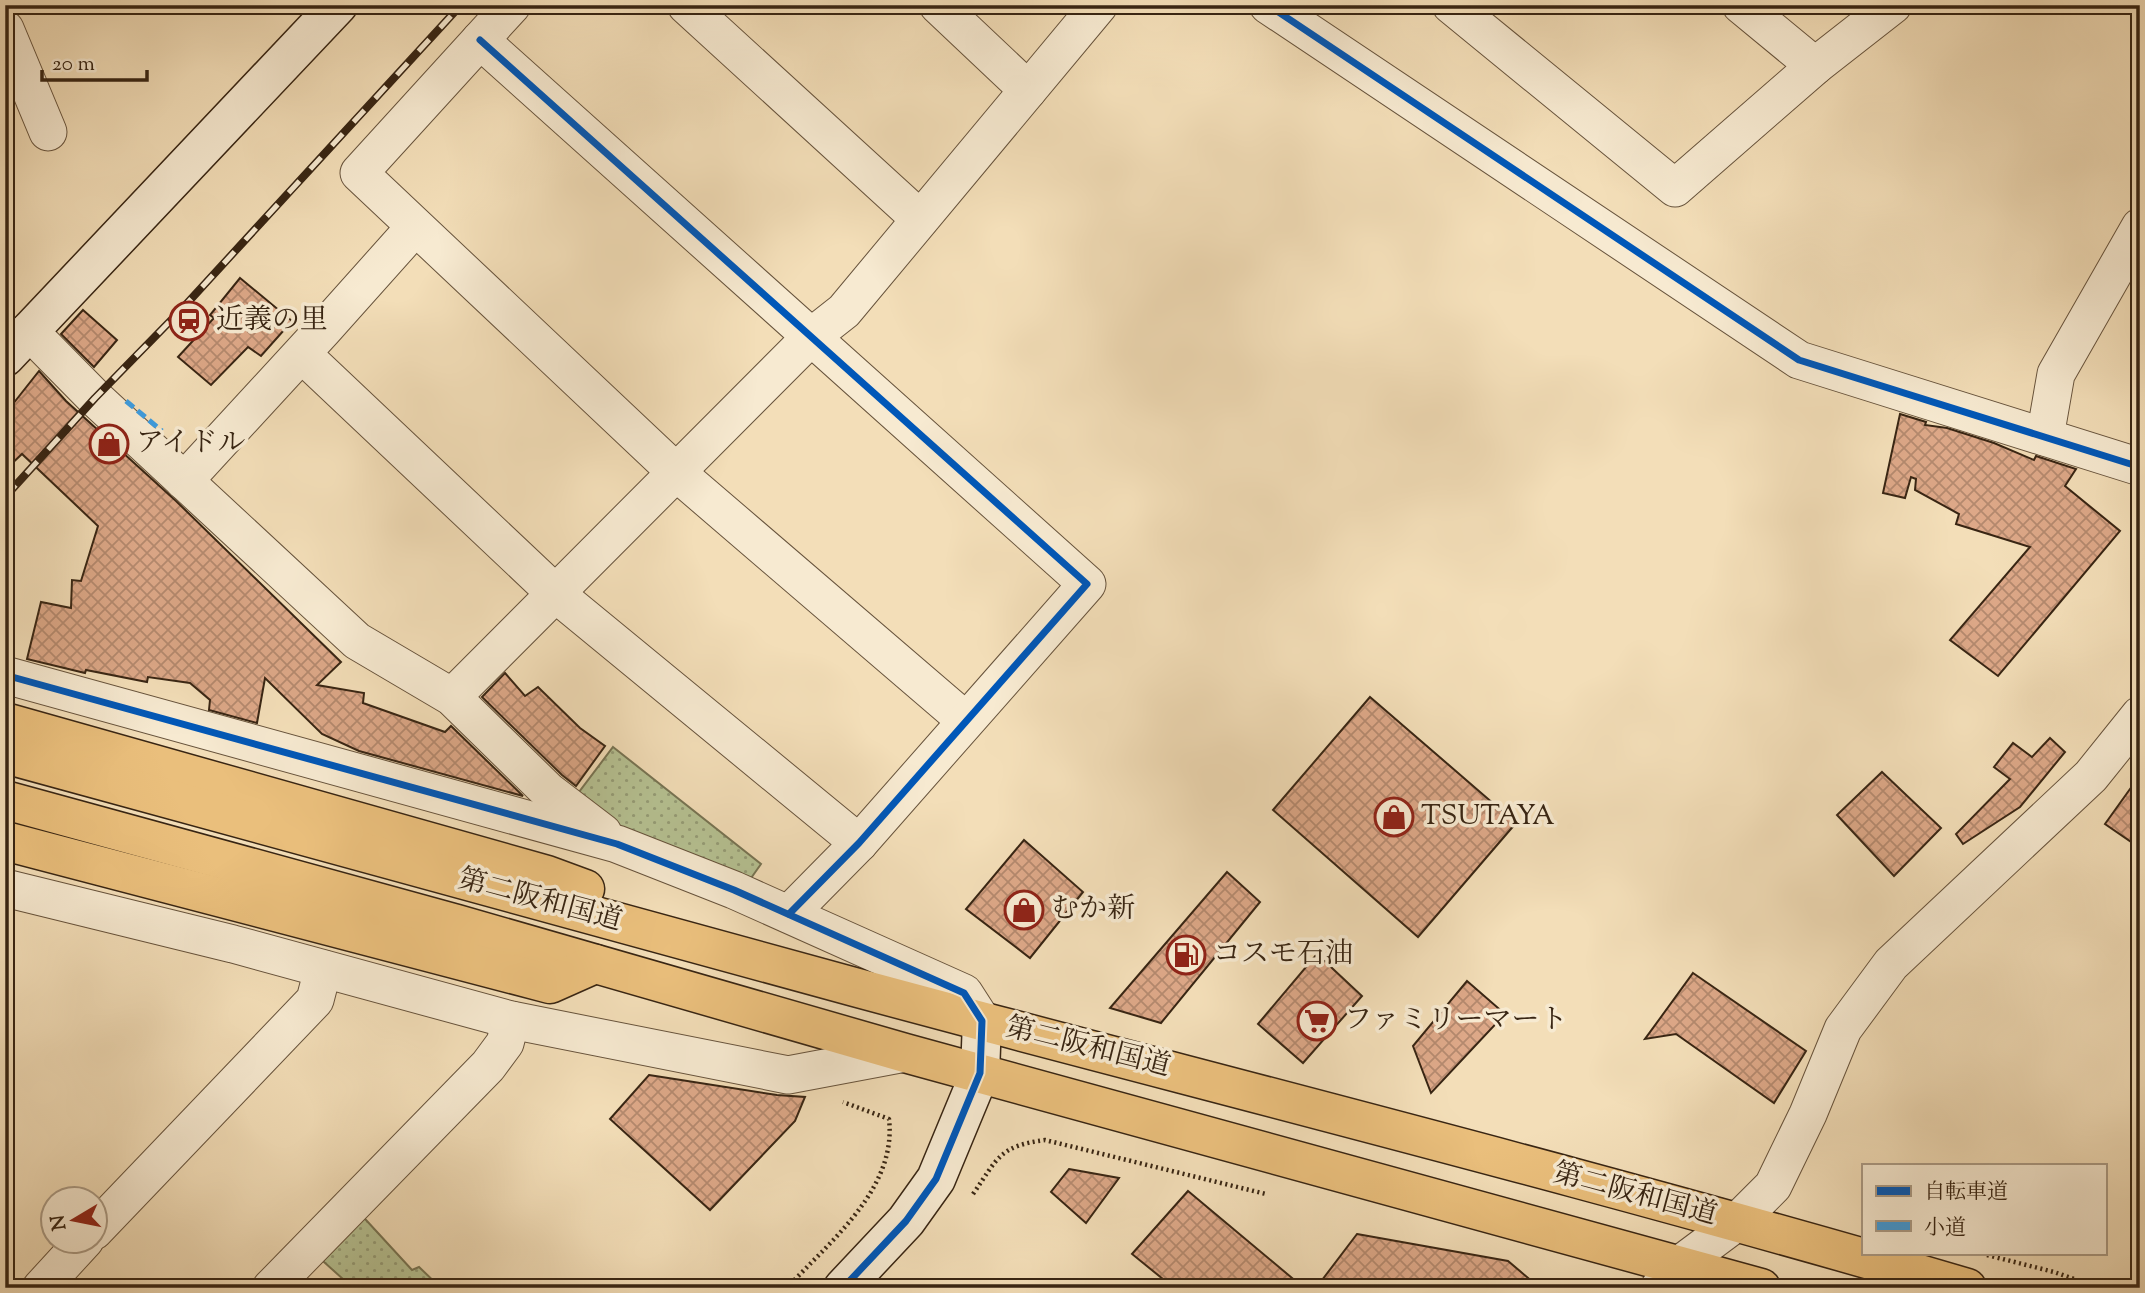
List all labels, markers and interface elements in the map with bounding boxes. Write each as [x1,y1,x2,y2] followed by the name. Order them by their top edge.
[42,38,147,82] scale bar
[52,50,95,80] text: 20 m
[168,300,210,342] station icon: 近義の里
[216,301,328,341] place label: 近義の里
[88,423,130,465] shop icon: アイドル
[136,424,245,464] place label: アイドル
[1373,796,1415,838] shop icon: TSUTAYA
[1421,797,1555,837] place label: TSUTAYA
[454,860,626,942] street label: 第二阪和国道
[1003,889,1045,931] shop icon: むか新
[1051,890,1135,930] place label: むか新
[1165,934,1207,976] fuel station icon: コスモ石油
[1213,935,1353,975] place label: コスモ石油
[1296,1000,1338,1042] supermarket icon: ファミリーマート
[1344,1001,1567,1041] place label: ファミリーマート
[1002,1008,1174,1088] street label: 第二阪和国道
[1549,1154,1721,1236] street label: 第二阪和国道
[1862,1164,2106,1254] legend
[1924,1178,2008,1208] text: 自転車道
[38,1184,108,1254] north arrow
[45,1213,74,1232] text: N
[1924,1214,1966,1244] text: 小道

